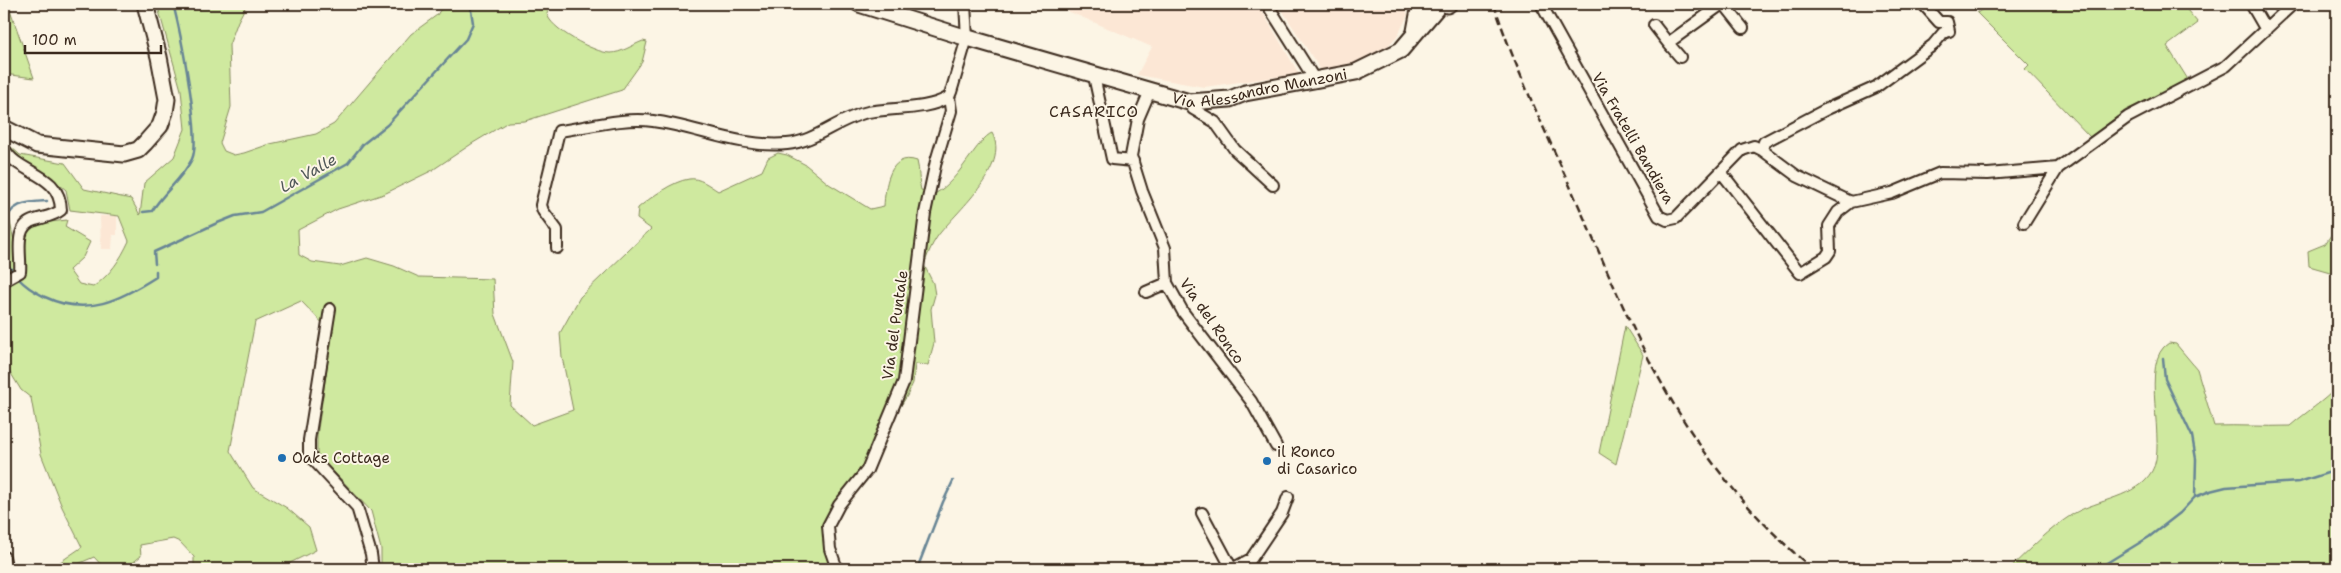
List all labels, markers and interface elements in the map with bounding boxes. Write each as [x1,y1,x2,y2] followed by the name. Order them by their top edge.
[25,22,161,54] scale bar
[32,30,77,50] text: 100 m
[1169,64,1349,112] street label: Via Alessandro Manzoni
[1587,69,1679,208] street label: Via Fratelli Bandiera
[1049,101,1139,122] district label: CASARICO
[276,149,340,197] water label: La Valle
[877,269,913,381] street label: Via del Puntale
[1175,274,1249,368] street label: Via del Ronco
[1277,442,1357,479] place label: il Ronco di Casarico
[292,448,390,468] place label: Oaks Cottage
[276,452,288,464] marker: Oaks Cottage
[1261,455,1273,467] marker: il Ronco di Casarico

